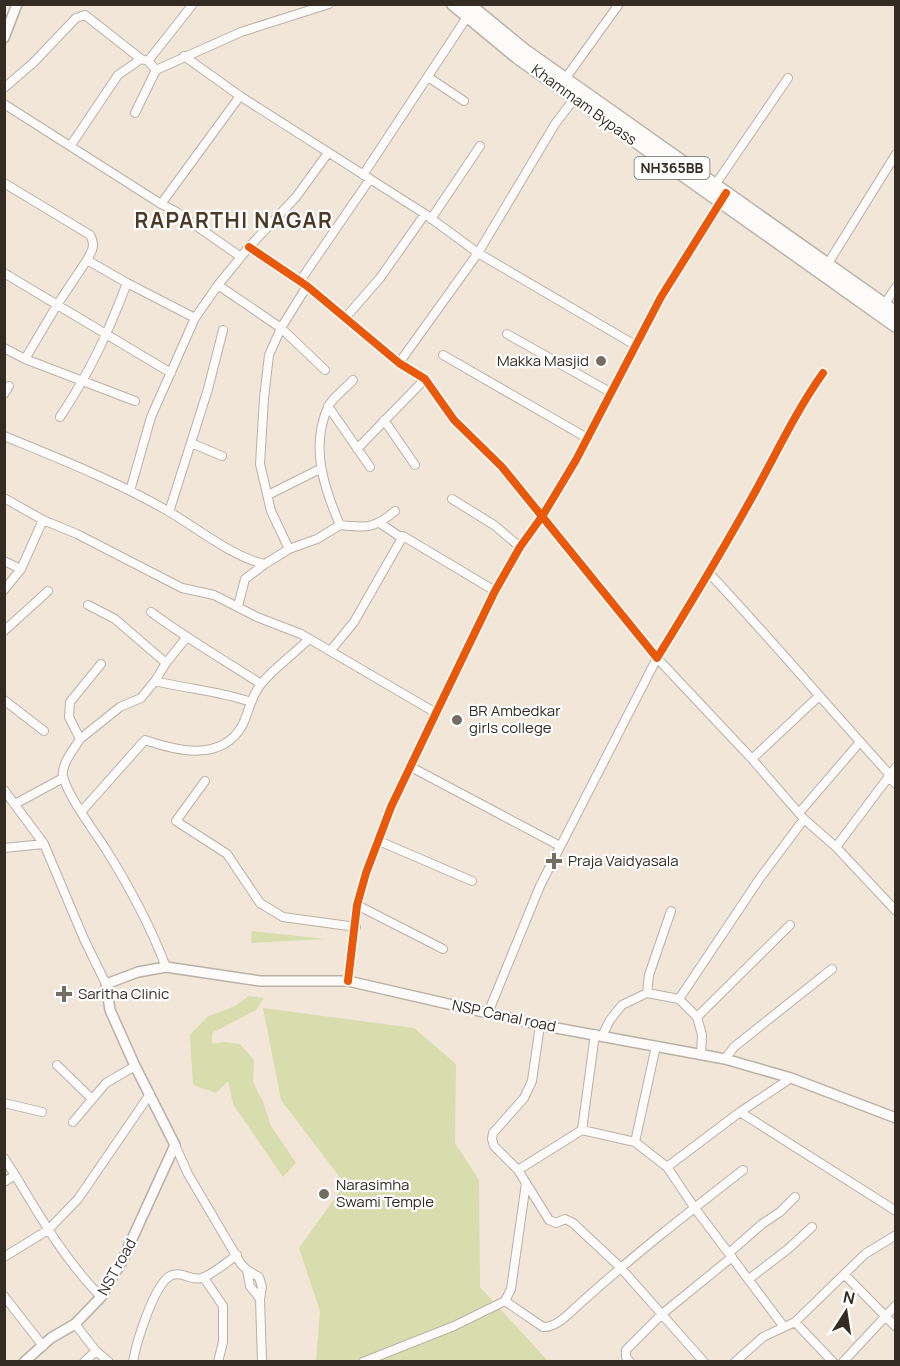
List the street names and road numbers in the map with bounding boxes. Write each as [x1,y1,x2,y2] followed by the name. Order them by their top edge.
[527,59,641,150] street label: Khammam Bypass
[634,157,710,179] road number: NH365BB
[450,994,558,1037] street label: NSP Canal road
[92,1234,141,1299] street label: NST road

